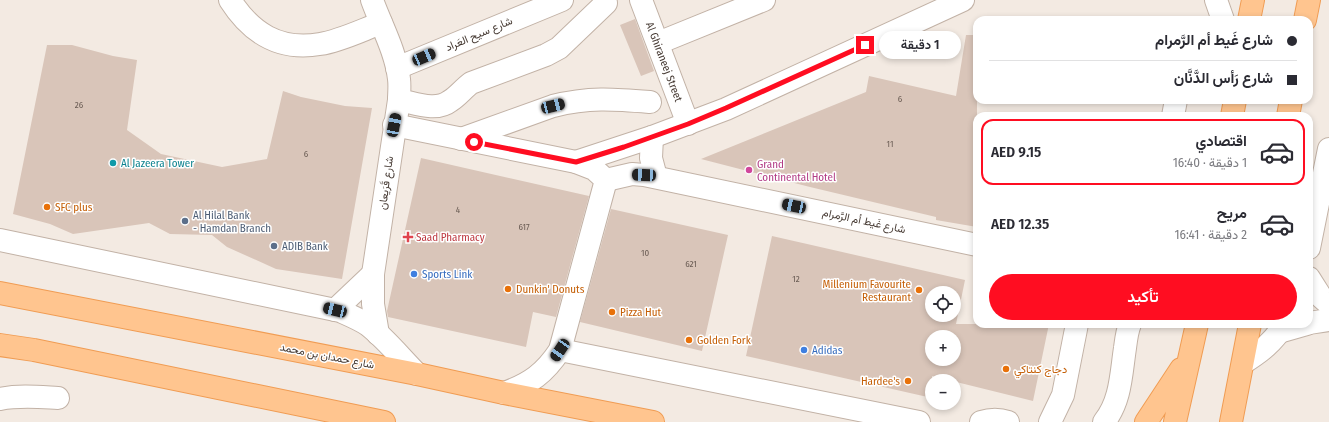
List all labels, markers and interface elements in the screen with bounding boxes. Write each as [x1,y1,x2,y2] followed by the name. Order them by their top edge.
[444,14,515,55] street label: شارع سيح العَراد
[643,20,686,104] street label: Al Ghiraneej Street
[879,31,961,59] callout: 1 دقيقة
[1155,31,1273,49] text: شارع غَيط أم الرَّمرام
[856,36,874,54] route end
[901,37,939,52] text: 1 دقيقة
[411,47,437,67] car
[1174,69,1273,87] text: شارع رَأس الدَّنَّان
[898,94,903,104] house number: 6
[540,97,566,115] car
[75,100,84,110] house number: 26
[386,112,402,138] car
[1195,132,1247,150] text: اقتصادي
[465,133,483,151] route start
[1259,134,1295,170] icon: car
[887,139,893,149] house number: 11
[991,143,1041,161] text: AED 9.15
[304,149,309,159] house number: 6
[375,155,397,211] street label: شارع قَرَيعان
[1173,155,1247,170] text: 1 دقيقة · 16:40
[121,157,194,170] place label: Al Jazeera Tower
[108,158,118,168] marker: Al Jazeera Tower
[757,158,836,184] place label: Grand Continental Hotel
[744,165,754,175] marker: Grand Continental Hotel
[632,169,656,181] car
[781,198,807,214] car
[55,201,93,214] place label: SFC plus
[42,202,52,212] marker: SFC plus
[1217,204,1247,222] text: مريح
[456,205,461,215] house number: 4
[821,206,907,237] street label: شارع غَيط أم الرَّمرام
[1259,206,1295,242] icon: car
[193,209,271,235] place label: Al Hilal Bank - Hamdan Branch
[991,215,1049,233] text: AED 12.35
[180,216,190,226] marker: Al Hilal Bank - Hamdan Branch
[518,222,530,232] house number: 617
[1174,227,1247,242] text: 2 دقيقة · 16:41
[416,231,485,244] place label: Saad Pharmacy
[403,232,413,242] marker: Saad Pharmacy
[282,240,329,253] place label: ADIB Bank
[269,241,279,251] marker: ADIB Bank
[641,248,649,258] house number: 10
[685,259,697,269] house number: 621
[422,268,473,281] place label: Sports Link
[409,269,419,279] marker: Sports Link
[792,274,800,284] house number: 12
[989,274,1297,320] button: تأكيد
[823,278,911,304] place label: Millenium Favourite Restaurant
[516,283,585,296] place label: Dunkin' Donuts
[503,284,513,294] marker: Dunkin' Donuts
[914,285,924,295] marker: Millenium Favourite Restaurant
[925,286,961,410] map controls
[925,286,961,322] button: locate
[322,301,348,319] car
[620,306,661,319] place label: Pizza Hut
[607,307,617,317] marker: Pizza Hut
[925,330,961,366] button: +
[697,334,752,347] place label: Golden Fork
[684,335,694,345] marker: Golden Fork
[548,337,572,363] car
[278,340,376,373] street label: شارع حمدان بن محمد
[812,344,843,357] place label: Adidas
[799,345,809,355] marker: Adidas
[1014,363,1067,379] place label: دجاج كنتاكي
[1001,364,1011,374] marker: دجاج كنتاكي
[925,374,961,410] button: −
[861,375,900,388] place label: Hardee's
[903,376,913,386] marker: Hardee's

